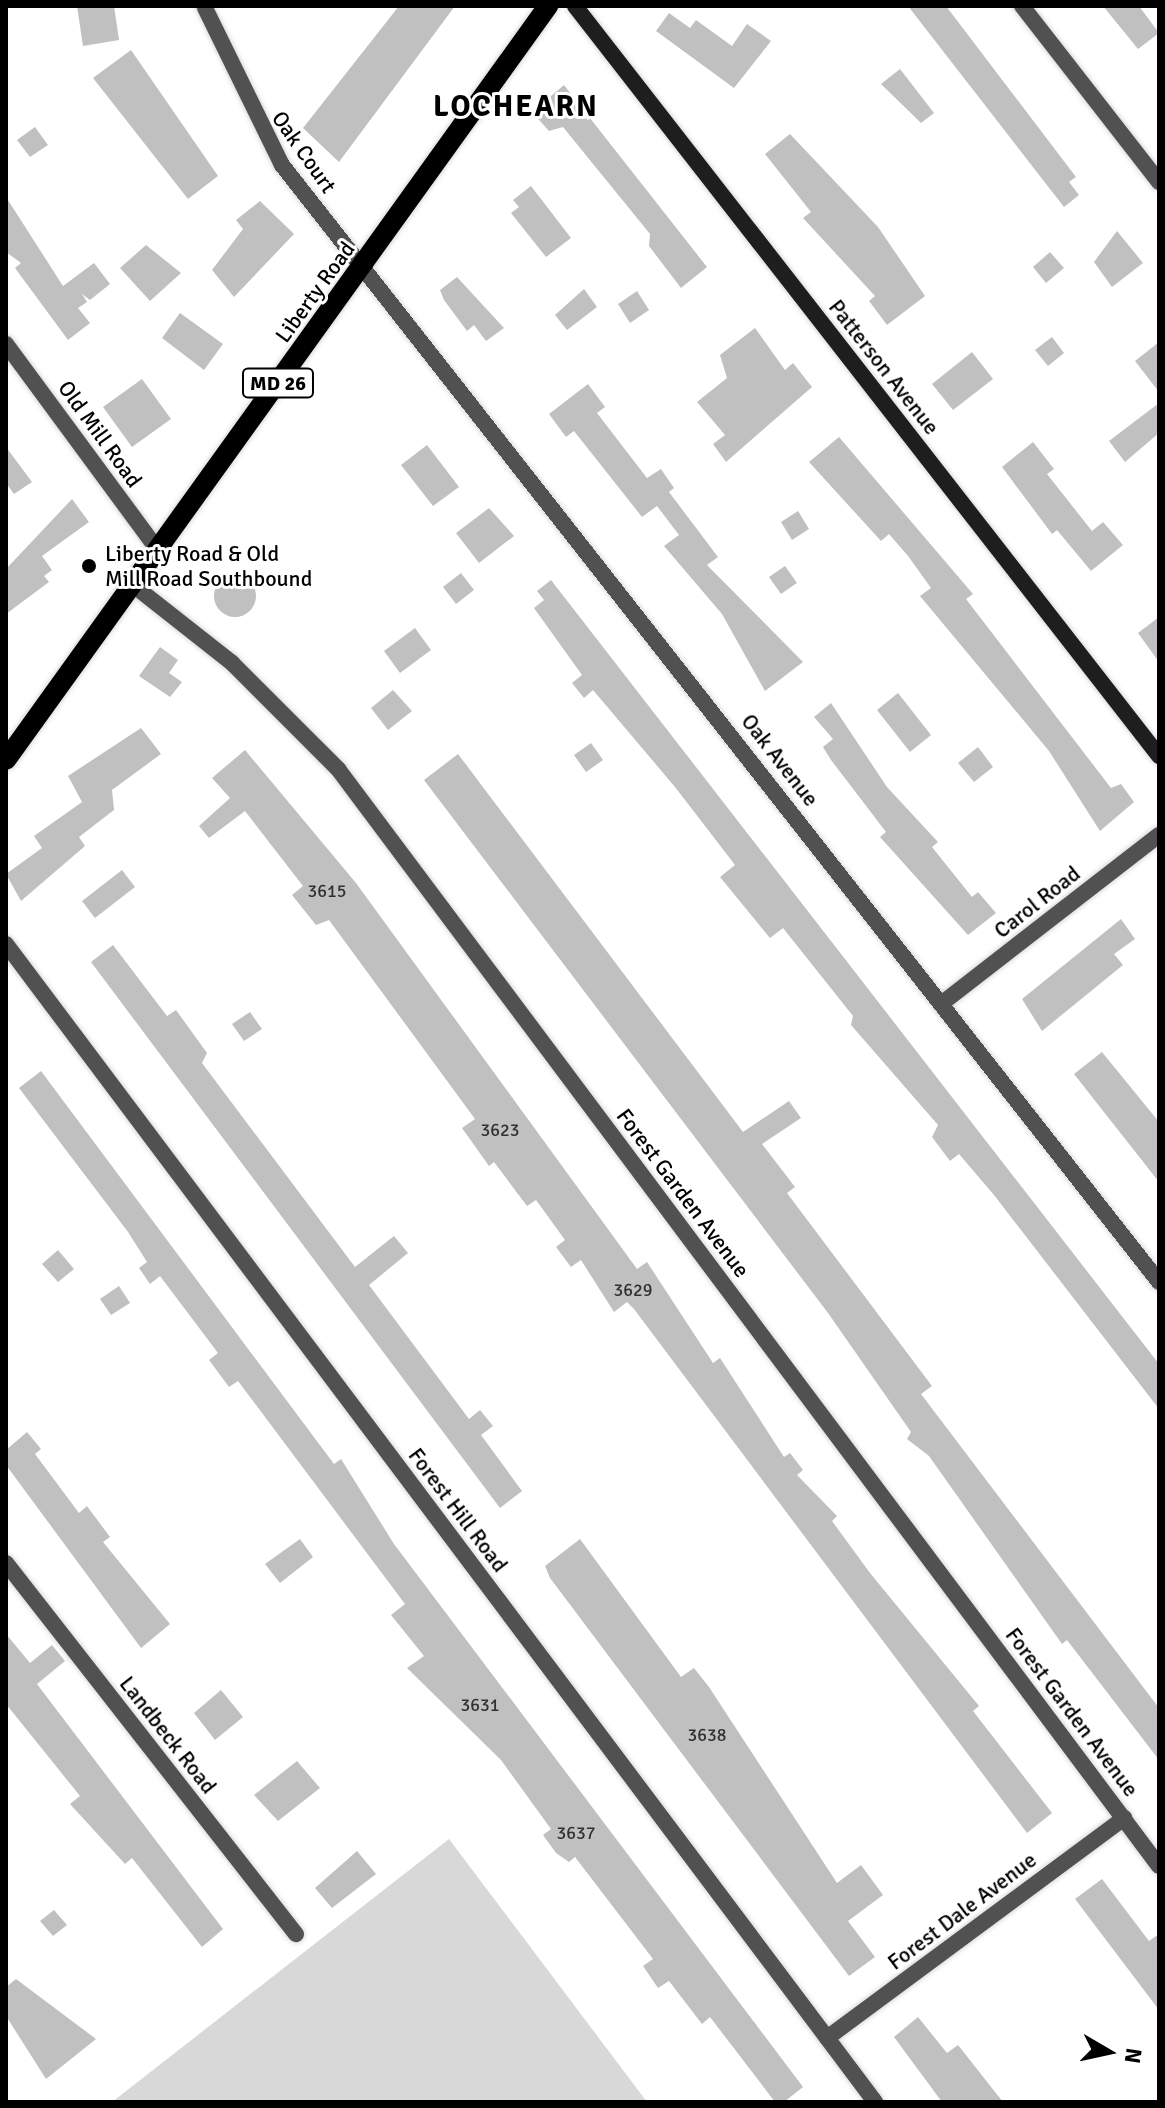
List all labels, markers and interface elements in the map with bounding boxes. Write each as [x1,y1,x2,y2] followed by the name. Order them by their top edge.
[433,89,599,125] district label: LOCHEARN
[266,106,342,198] street label: Oak Court
[270,236,360,348] street label: Liberty Road
[823,294,945,440] street label: Patterson Avenue
[240,367,316,399] road number: MD 26
[52,375,148,493] street label: Old Mill Road
[105,540,312,592] place label: Liberty Road & Old Mill Road Southbound
[80,557,98,575] marker: Liberty Road & Old Mill Road Southbound
[736,709,824,811] street label: Oak Avenue
[989,860,1085,944] street label: Carol Road
[308,880,346,902] house number: 3615
[611,1103,755,1283] street label: Forest Garden Avenue
[481,1119,519,1141] house number: 3623
[614,1279,652,1301] house number: 3629
[403,1443,513,1577] street label: Forest Hill Road
[1000,1622,1144,1802] street label: Forest Garden Avenue
[114,1671,222,1799] street label: Landbeck Road
[461,1694,499,1716] house number: 3631
[688,1724,726,1746] house number: 3638
[557,1822,595,1844] house number: 3637
[882,1847,1042,1975] street label: Forest Dale Avenue
[1069,2012,1149,2092] north arrow
[1119,2046,1148,2066] text: N

